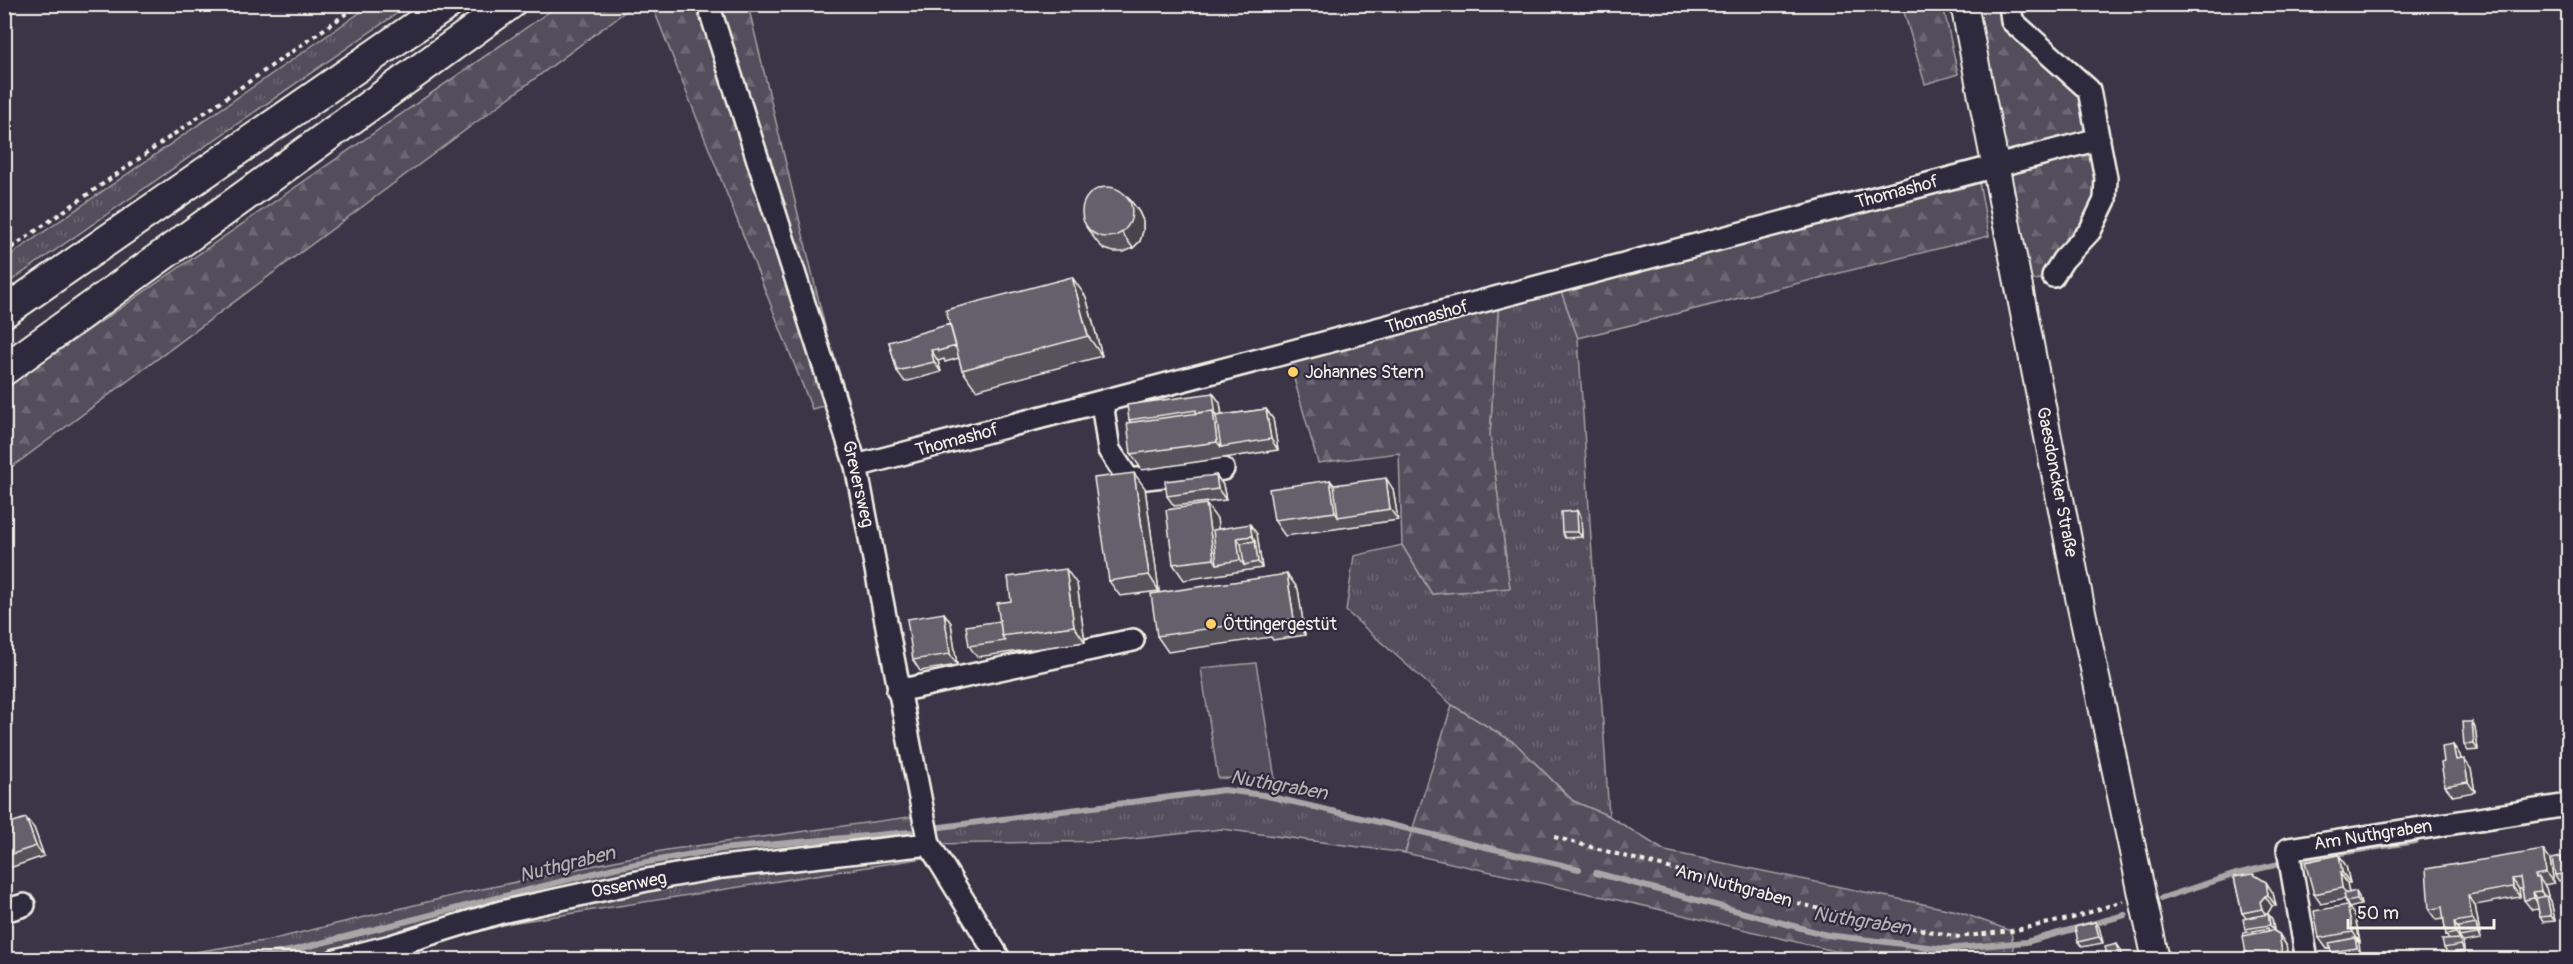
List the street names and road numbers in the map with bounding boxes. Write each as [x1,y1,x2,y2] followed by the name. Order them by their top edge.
[1853,170,1942,214] street label: Thomashof
[1383,295,1472,339] street label: Thomashof
[2031,405,2083,559] street label: Gaesdoncker Straße
[913,418,1002,462] street label: Thomashof
[837,438,879,530] street label: Greversweg
[2312,814,2434,856] street label: Am Nuthgraben
[1673,859,1795,913] street label: Am Nuthgraben
[589,866,669,904] street label: Ossenweg

